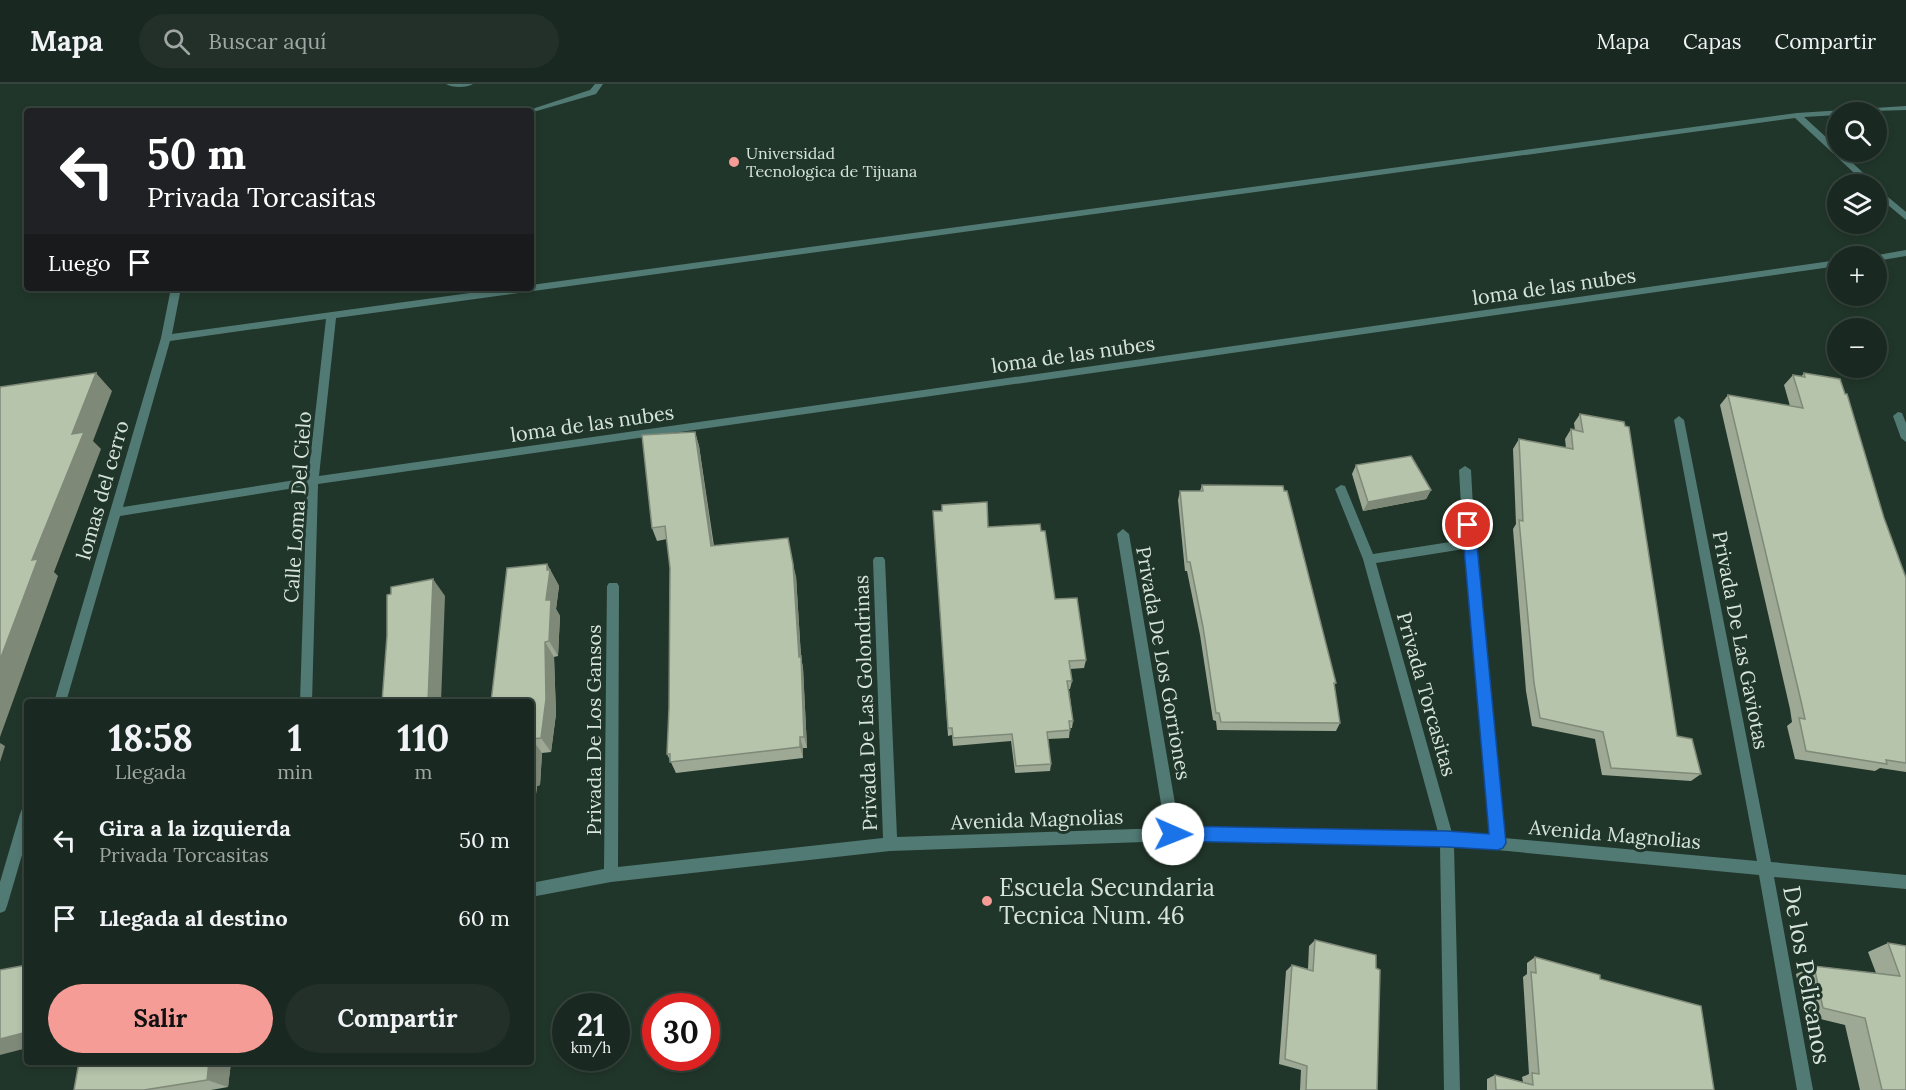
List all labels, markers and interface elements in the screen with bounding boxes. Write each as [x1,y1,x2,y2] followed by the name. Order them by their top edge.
[139,14,559,68] search box
[30,23,103,59] text: Mapa
[160,25,193,58] icon: search
[208,27,327,55] text: Buscar aquí
[1596,28,1650,55] text: Mapa
[1683,28,1742,55] text: Capas
[1775,28,1876,55] text: Compartir
[1827,102,1887,378] map controls
[1827,102,1887,162] button: search
[147,127,246,181] text: 50 m
[48,132,126,210] icon: left
[746,143,917,181] place label: Universidad Tecnologica de Tijuana
[727,155,741,169] marker: Universidad Tecnologica de Tijuana
[1827,174,1887,234] button: layers
[147,180,376,214] text: Privada Torcasitas
[123,246,156,279] icon: arrive
[1827,246,1887,306] button: +
[48,249,111,277] text: Luego
[1471,262,1637,310] street label: loma de las nubes
[1827,318,1887,378] button: −
[990,330,1156,378] street label: loma de las nubes
[509,399,675,447] street label: loma de las nubes
[278,410,316,604] street label: Calle Loma Del Cielo
[70,418,134,562] street label: lomas del cerro
[1442,499,1493,550] pin
[1451,508,1484,541] icon: arrive
[1708,529,1774,751] street label: Privada De Las Gaviotas
[1131,544,1197,782] street label: Privada De Los Gorriones
[848,575,882,831] street label: Privada De Las Golondrinas
[1392,609,1462,779] street label: Privada Torcasitas
[581,625,606,835] street label: Privada De Los Gansos
[108,715,193,761] text: 18:58
[288,715,302,761] text: 1
[397,715,449,761] text: 110
[115,759,186,784] text: Llegada
[277,759,313,784] text: min
[414,759,432,784] text: m
[1141,802,1205,866] position arrow
[949,803,1124,835] street label: Avenida Magnolias
[99,814,291,842] text: Gira a la izquierda
[1527,814,1702,854] street label: Avenida Magnolias
[48,824,81,857] icon: left
[459,826,510,854] text: 50 m
[99,842,269,867] text: Privada Torcasitas
[999,872,1215,931] place label: Escuela Secundaria Tecnica Num. 46
[1776,883,1838,1067] street label: De los Pelicanos
[980,894,994,908] marker: Escuela Secundaria Tecnica Num. 46
[48,902,81,935] icon: arrive
[99,904,288,932] text: Llegada al destino
[458,904,510,932] text: 60 m
[48,984,273,1053] button: Salir
[285,984,510,1053] button: Compartir
[642,993,720,1071] speed limit sign: 30
[577,1006,605,1044] text: 21
[571,1038,611,1057] text: km/h

